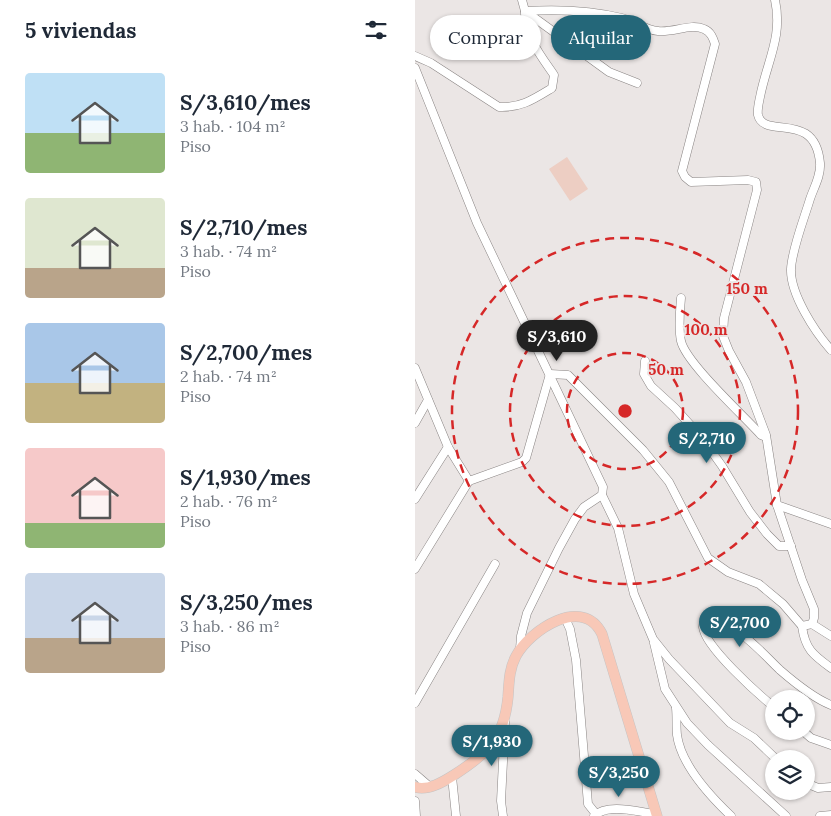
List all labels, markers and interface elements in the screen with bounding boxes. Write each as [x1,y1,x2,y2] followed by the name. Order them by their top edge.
[430,15,541,60] chip: Comprar
[551,15,651,60] chip: Alquilar
[362,16,390,44] icon: filters
[25,17,136,44] text: 5 viviendas
[180,89,311,116] text: S/3,610/mes
[65,93,125,153] icon: home
[180,116,286,136] text: 3 hab. · 104 m²
[180,136,211,156] text: Piso
[180,214,307,241] text: S/2,710/mes
[65,218,125,278] icon: home
[180,241,277,261] text: 3 hab. · 74 m²
[180,261,211,281] text: Piso
[726,279,768,298] text: 150 m
[511,320,603,362] pin: S/3,610
[685,320,728,339] text: 100 m
[528,326,586,346] text: S/3,610
[180,339,312,366] text: S/2,700/mes
[65,343,125,403] icon: home
[648,360,684,379] text: 50 m
[180,366,277,386] text: 2 hab. · 74 m²
[180,386,211,406] text: Piso
[616,402,634,420] centre of rings
[661,422,753,464] pin: S/2,710
[679,428,735,448] text: S/2,710
[180,464,311,491] text: S/1,930/mes
[65,468,125,528] icon: home
[180,491,278,511] text: 2 hab. · 76 m²
[180,511,211,531] text: Piso
[180,589,313,616] text: S/3,250/mes
[65,593,125,653] icon: home
[694,606,786,648] pin: S/2,700
[710,612,770,632] text: S/2,700
[180,616,280,636] text: 3 hab. · 86 m²
[180,636,211,656] text: Piso
[765,690,815,800] map controls
[765,690,815,740] button: locate
[446,724,538,767] pin: S/1,930
[463,731,521,751] text: S/1,930
[765,750,815,800] button: layers
[573,756,665,798] pin: S/3,250
[589,762,649,782] text: S/3,250

